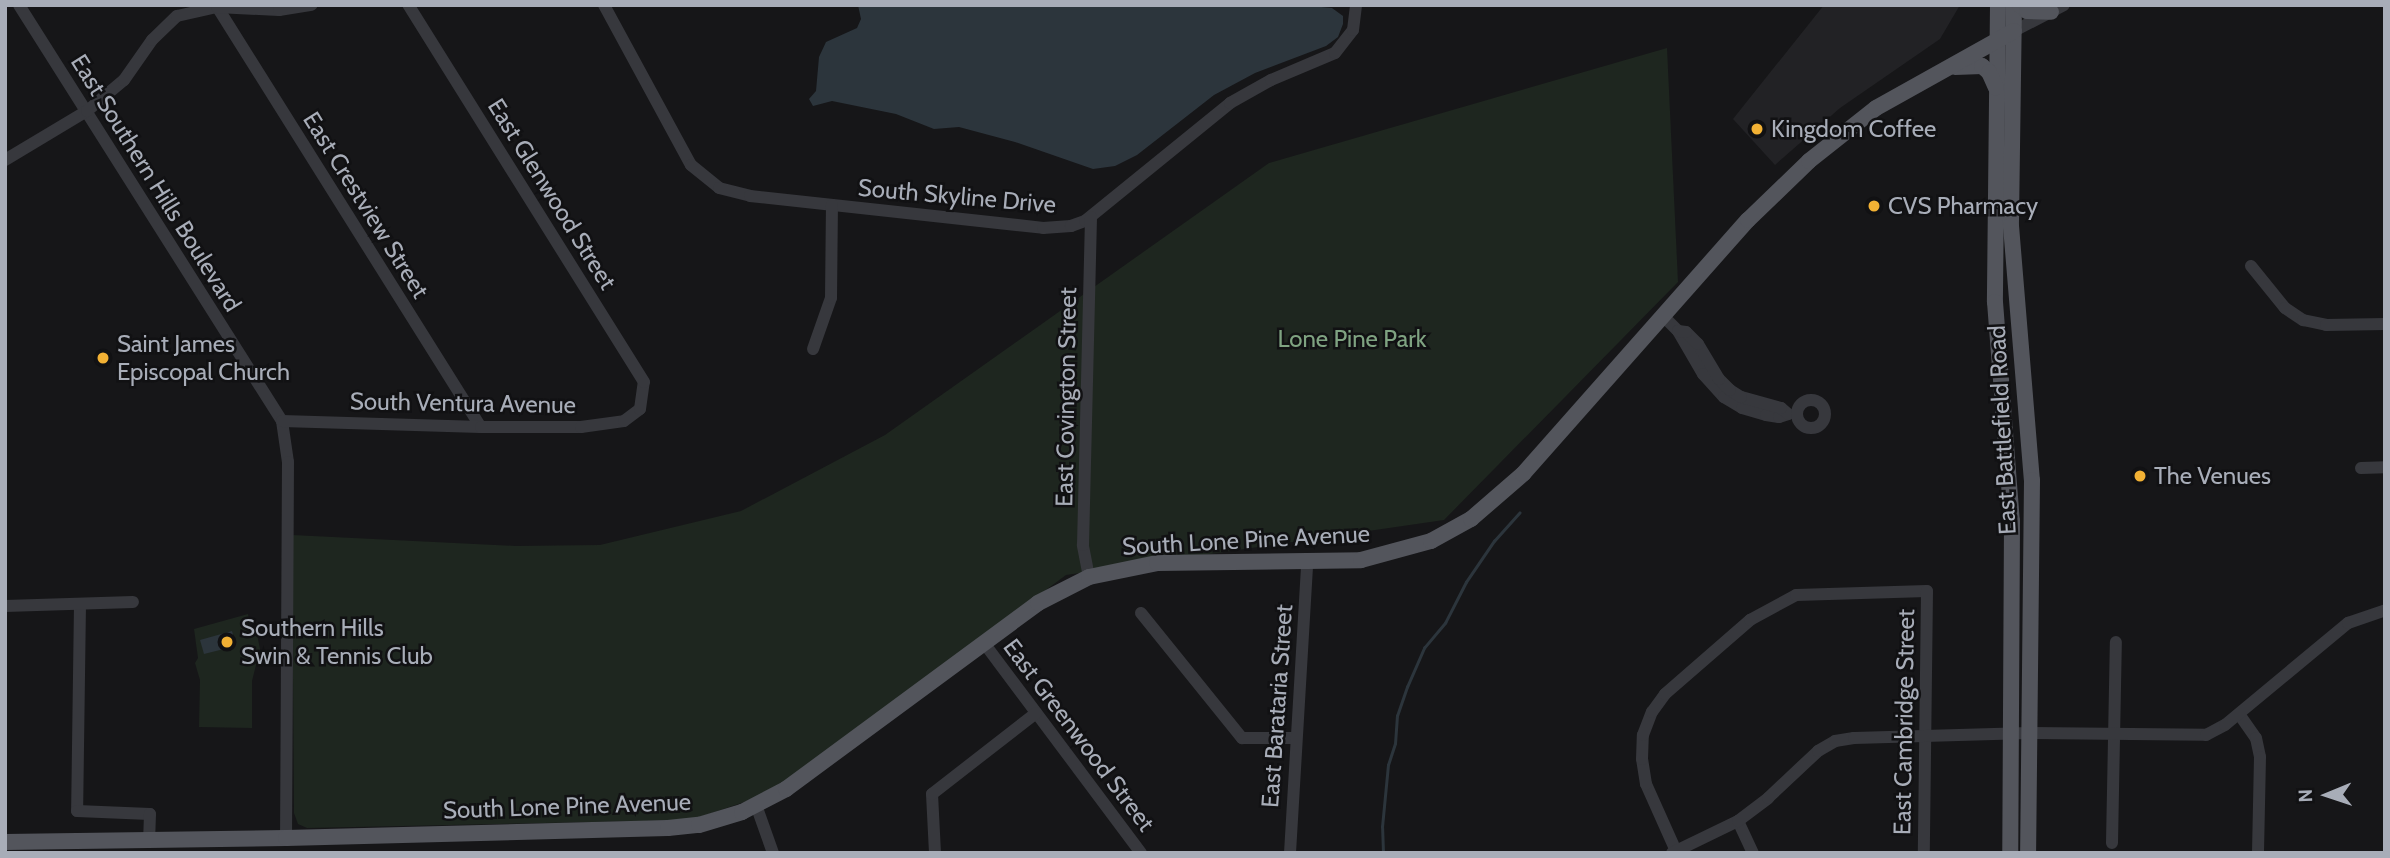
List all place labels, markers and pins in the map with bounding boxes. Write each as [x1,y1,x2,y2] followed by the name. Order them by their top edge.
[1771,115,1936,143] place label: Kingdom Coffee
[1749,121,1765,137] marker: Kingdom Coffee
[1888,192,2038,220] place label: CVS Pharmacy
[1866,198,1882,214] marker: CVS Pharmacy
[117,330,290,386] place label: Saint James Episcopal Church
[95,350,111,366] marker: Saint James Episcopal Church
[2154,462,2271,490] place label: The Venues
[2132,468,2148,484] marker: The Venues
[241,614,433,670] place label: Southern Hills Swin & Tennis Club
[219,634,235,650] marker: Southern Hills Swin & Tennis Club

